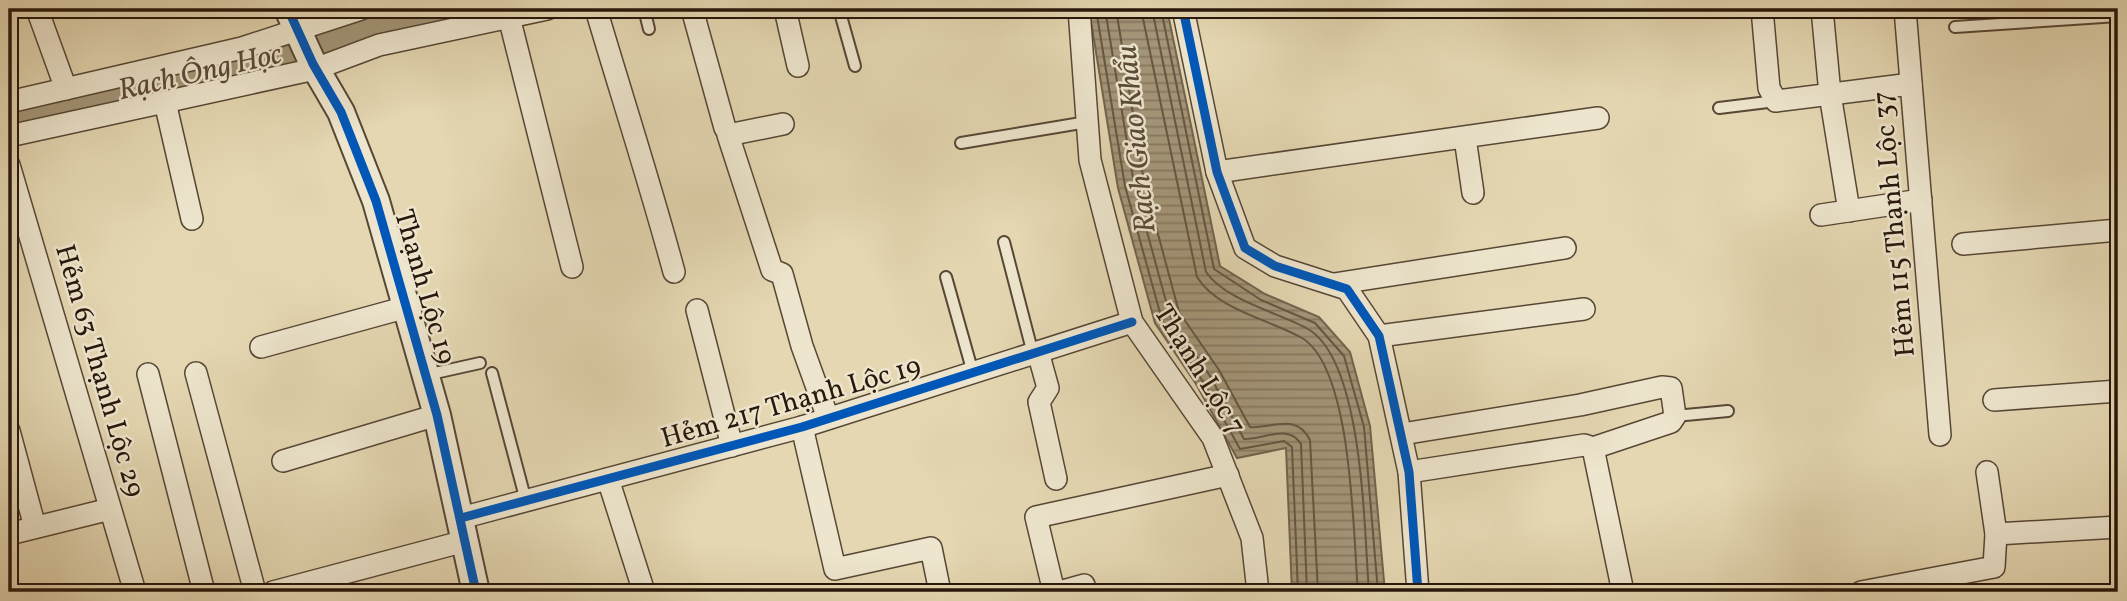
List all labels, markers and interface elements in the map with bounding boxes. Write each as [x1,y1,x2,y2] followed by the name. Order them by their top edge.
[114,34,286,112] water label: Rạch Ông Học
[1106,43,1168,235] water label: Rạch Giao Khẩu
[1864,89,1926,359] street label: Hẻm 115 Thạnh Lộc 37
[383,205,465,369] street label: Thạnh Lộc 19
[44,240,154,502] street label: Hẻm 63 Thạnh Lộc 29
[1143,297,1255,443] street label: Thạnh Lộc 7
[657,347,925,459] street label: Hẻm 217 Thạnh Lộc 19

